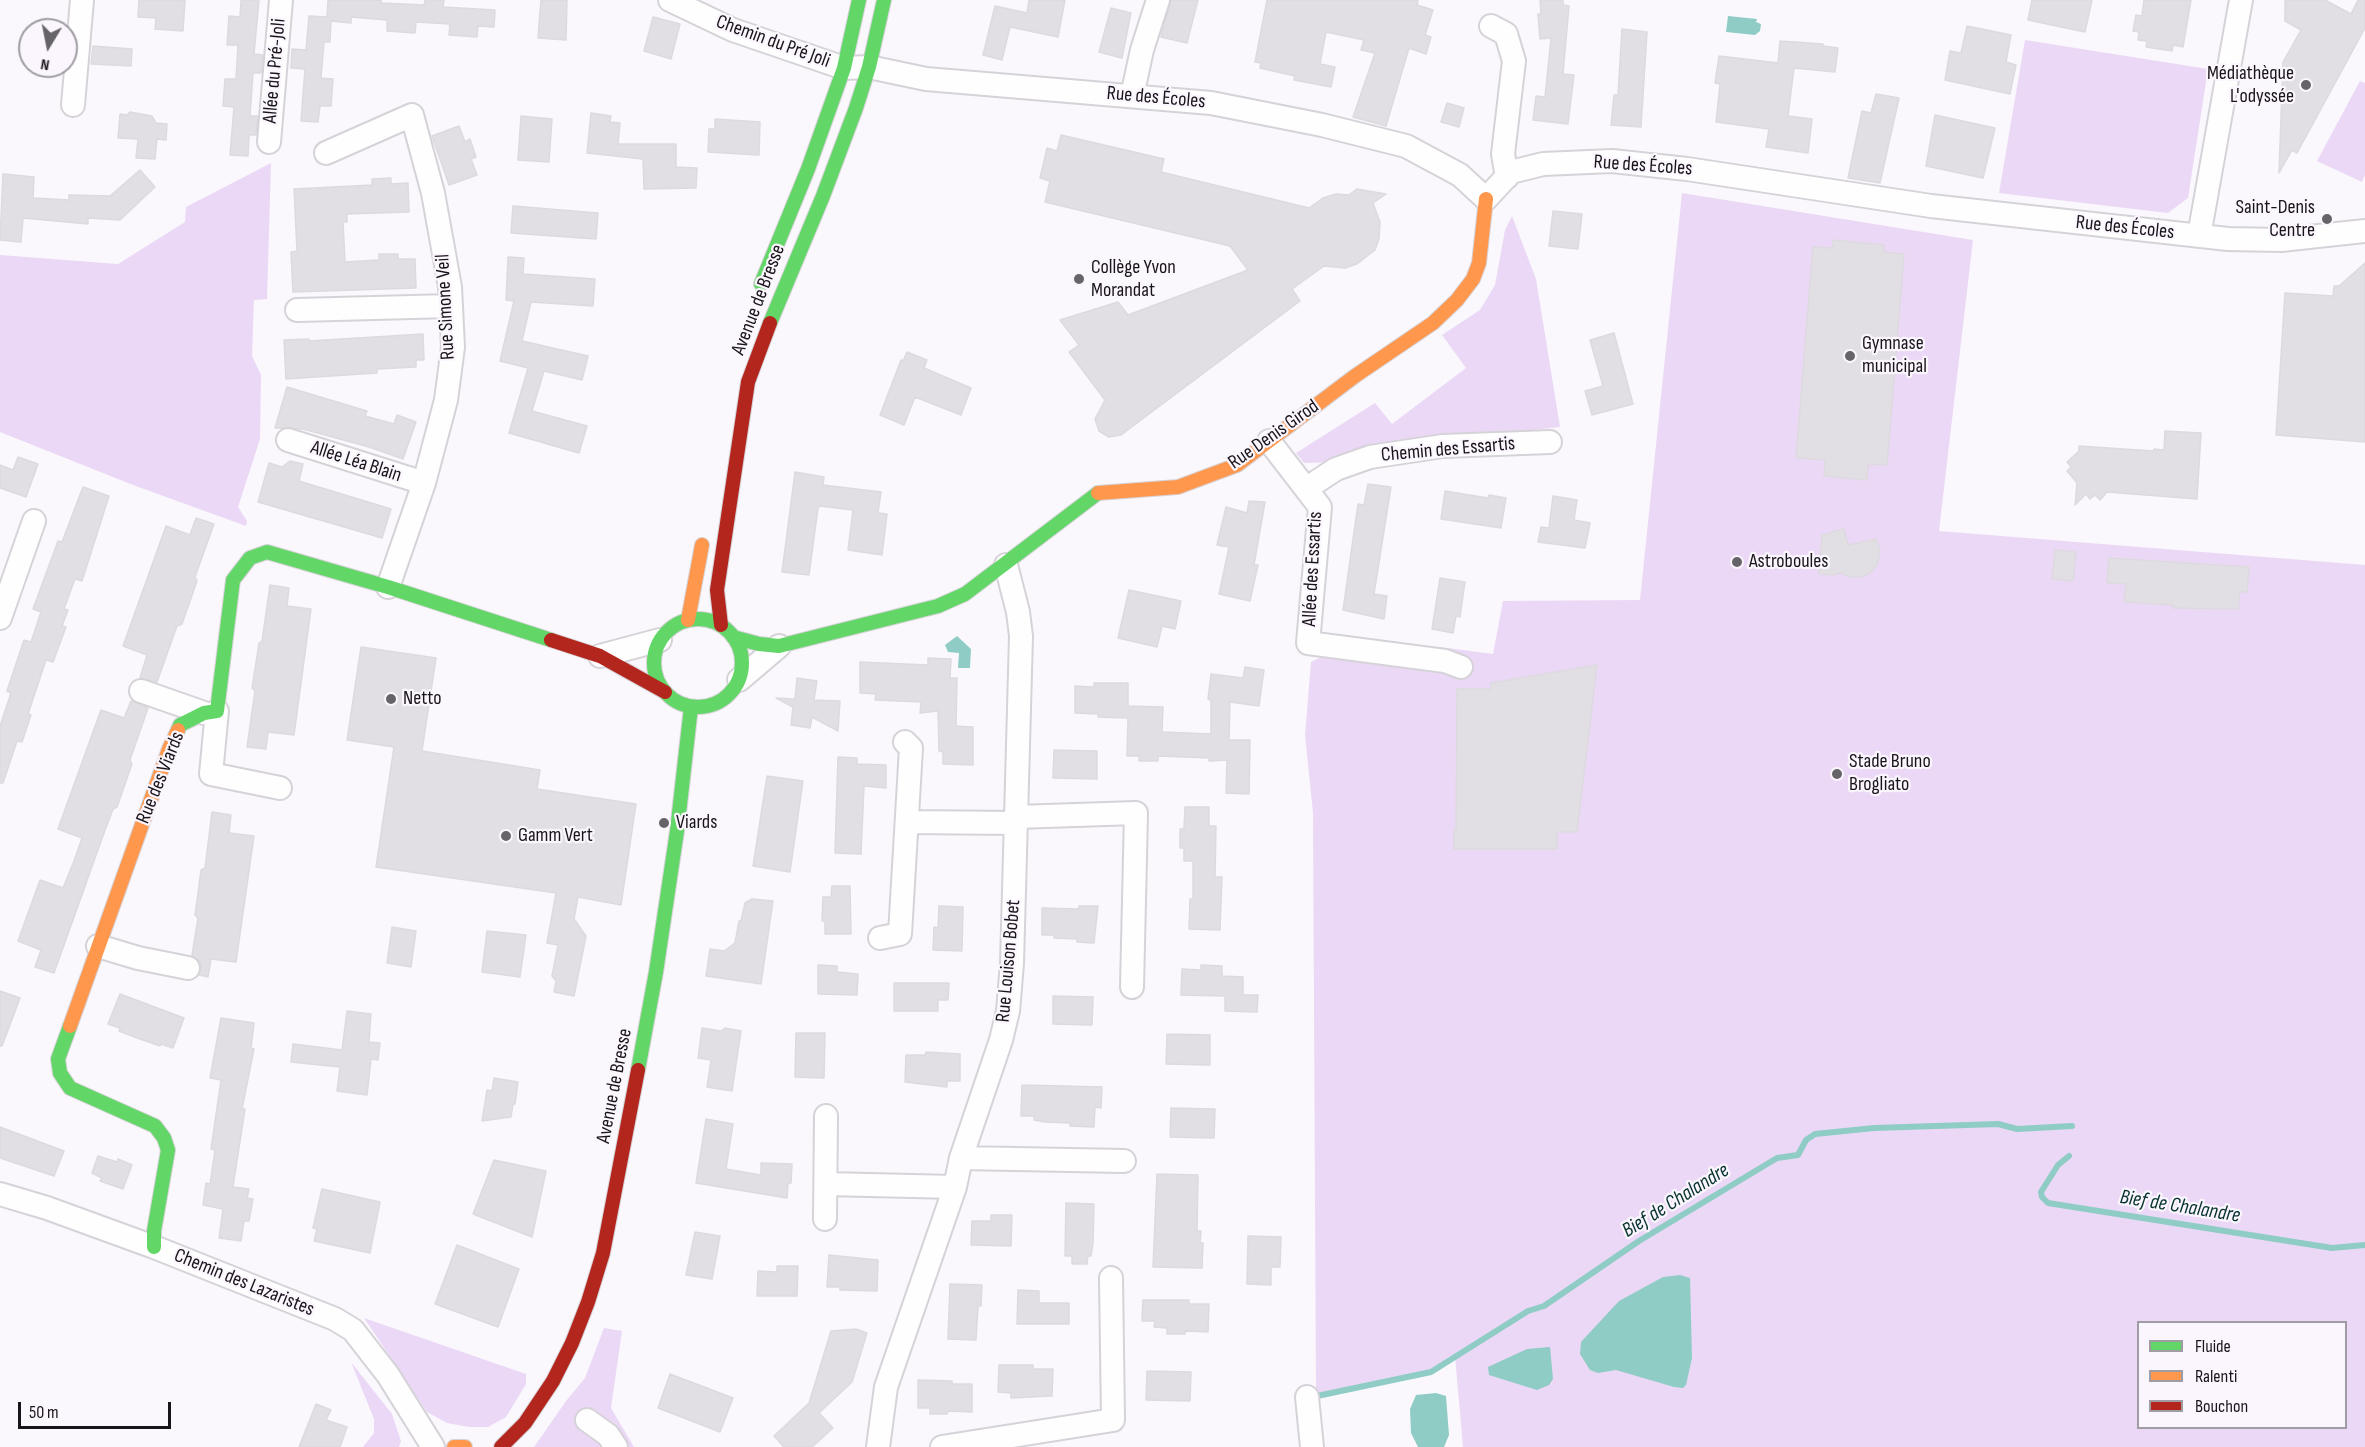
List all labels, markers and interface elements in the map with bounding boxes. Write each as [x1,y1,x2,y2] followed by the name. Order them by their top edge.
[713,10,833,74] street label: Chemin du Pré Joli
[18,18,78,78] north arrow
[258,18,292,124] street label: Allée du Pré-Joli
[39,54,51,74] text: N
[2207,62,2294,109] place label: Médiathèque L'odyssée
[2299,78,2313,92] marker: Médiathèque L'odyssée
[1106,82,1206,114] street label: Rue des Écoles
[1593,151,1693,181] street label: Rue des Écoles
[2236,196,2315,243] place label: Saint-Denis Centre
[2075,211,2175,245] street label: Rue des Écoles
[2320,212,2334,226] marker: Saint-Denis Centre
[727,241,791,359] street label: Avenue de Bresse
[431,254,461,360] street label: Rue Simone Veil
[1091,256,1176,303] place label: Collège Yvon Morandat
[1072,272,1086,286] marker: Collège Yvon Morandat
[1862,332,1927,379] place label: Gymnase municipal
[1843,349,1857,363] marker: Gymnase municipal
[1224,395,1324,475] street label: Rue Denis Girod
[1380,432,1516,468] street label: Chemin des Essartis
[307,436,405,488] street label: Allée Léa Blain
[1298,511,1328,627] street label: Allée des Essartis
[1749,550,1829,574] place label: Astroboules
[1730,555,1744,569] marker: Astroboules
[403,687,441,711] place label: Netto
[384,692,398,706] marker: Netto
[132,729,190,827] street label: Rue des Viards
[1849,750,1931,797] place label: Stade Bruno Brogliato
[1830,767,1844,781] marker: Stade Bruno Brogliato
[676,811,717,835] place label: Viards
[657,816,671,830] marker: Viards
[518,824,593,848] place label: Gamm Vert
[499,829,513,843] marker: Gamm Vert
[992,899,1026,1023] street label: Rue Louison Bobet
[592,1027,638,1145] street label: Avenue de Bresse
[1618,1158,1734,1244] water label: Bief de Chalandre
[2118,1185,2242,1229] water label: Bief de Chalandre
[170,1244,318,1322] street label: Chemin des Lazaristes
[2137,1321,2347,1429] legend
[2195,1336,2231,1357] text: Fluide
[2195,1366,2237,1387] text: Ralenti
[21,1390,174,1428] scale bar
[2195,1396,2248,1417] text: Bouchon
[29,1402,59,1423] text: 50 m

